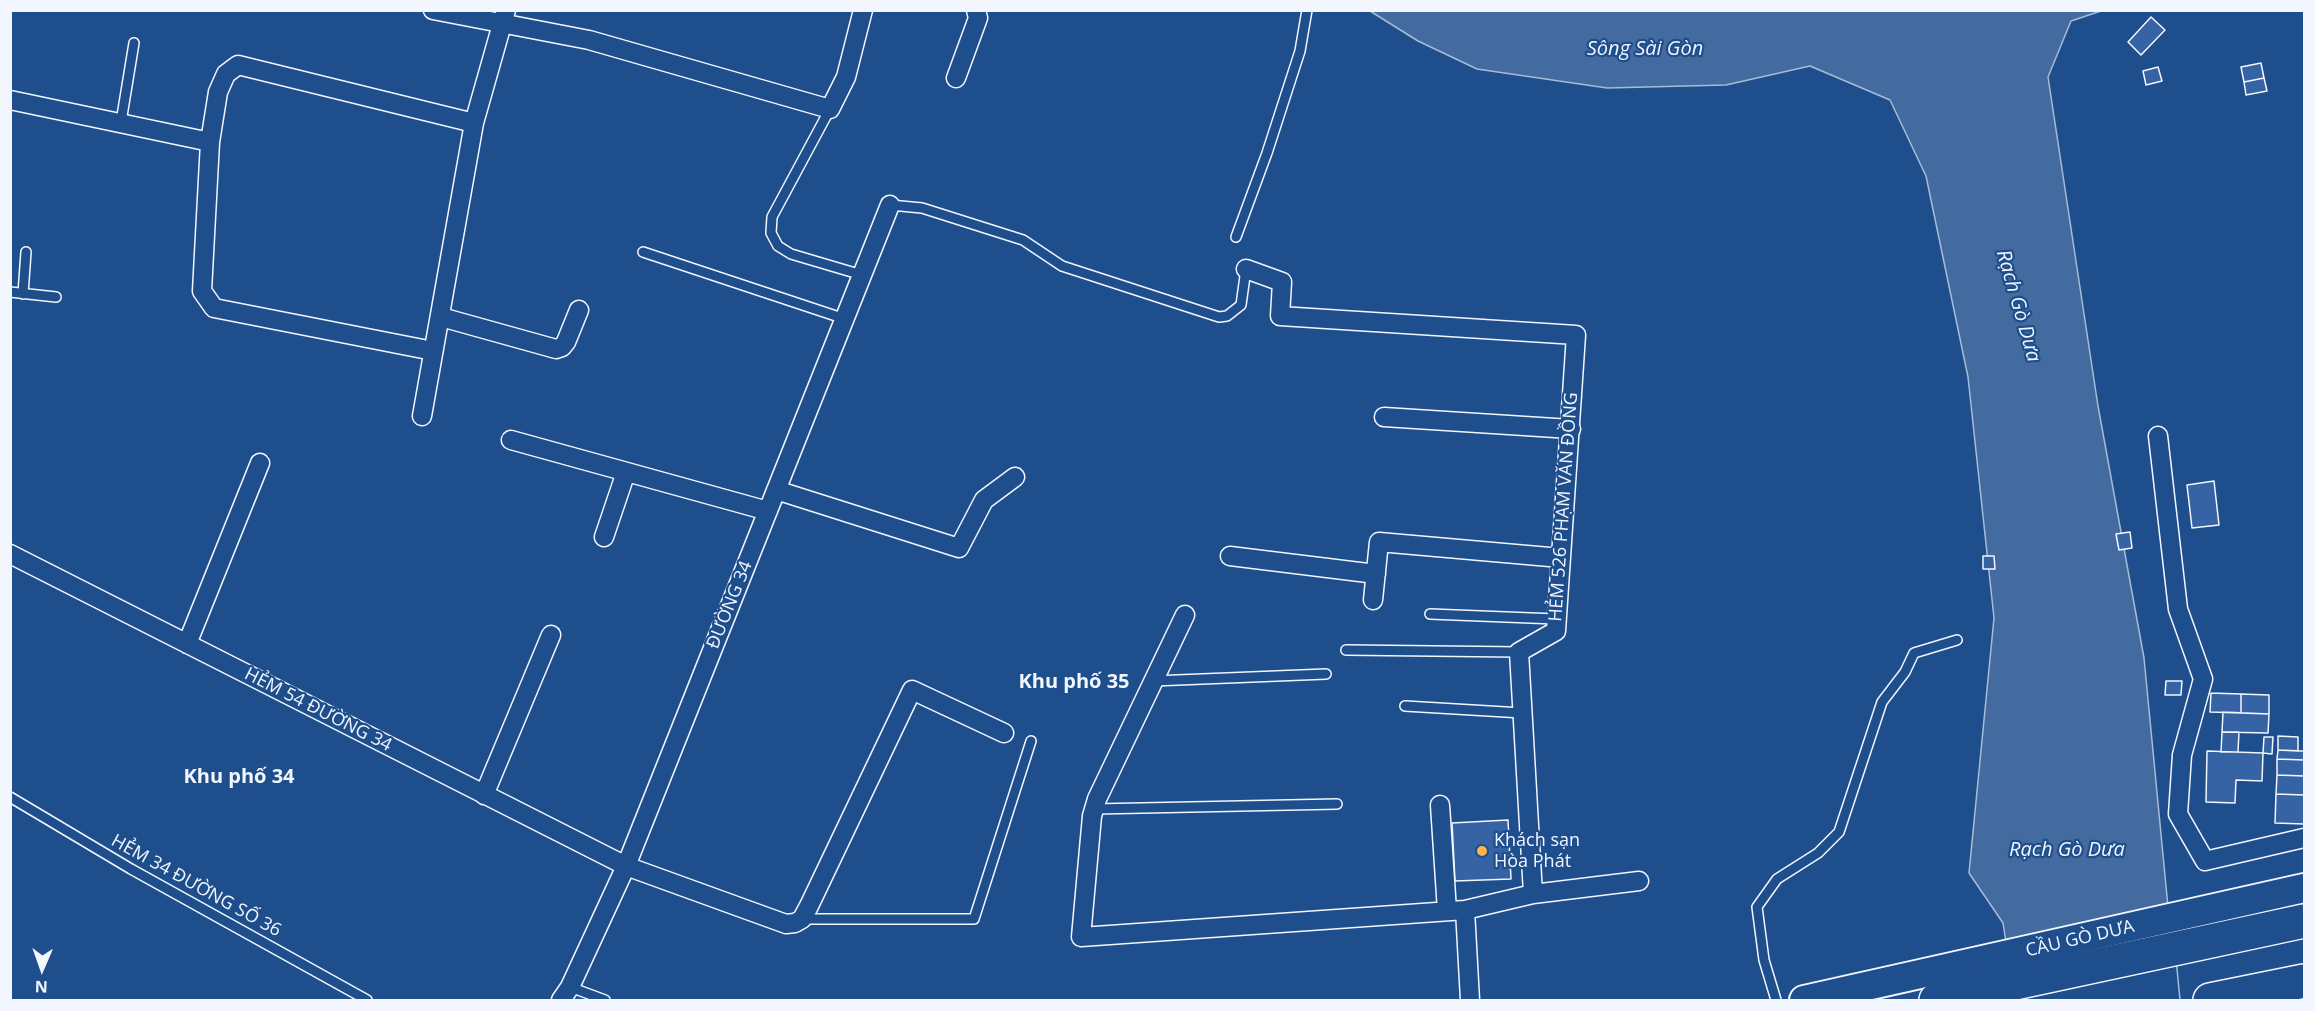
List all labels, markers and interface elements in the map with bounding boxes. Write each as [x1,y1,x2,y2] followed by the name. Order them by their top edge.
[1587,37,1703,61] water label: Sông Sài Gòn
[1991,247,2045,365] water label: Rạch Gò Dưa
[1545,391,1583,623] street label: HẺM 526 PHẠM VĂN ĐỒNG
[703,558,757,652] street label: ĐƯỜNG 34
[241,664,395,756] street label: HẺM 54 ĐƯỜNG 34
[1018,670,1130,694] district label: Khu phố 35
[183,765,295,789] district label: Khu phố 34
[107,830,285,942] street label: HẺM 34 ĐƯỜNG SỐ 36
[1494,830,1580,872] place label: Khách sạn Hòa Phát
[2009,838,2125,862] water label: Rạch Gò Dưa
[1475,844,1489,858] marker: Khách sạn Hòa Phát
[2024,916,2136,962] street label: CẦU GÒ DƯA
[12,939,72,999] north arrow
[34,976,48,998] text: N

